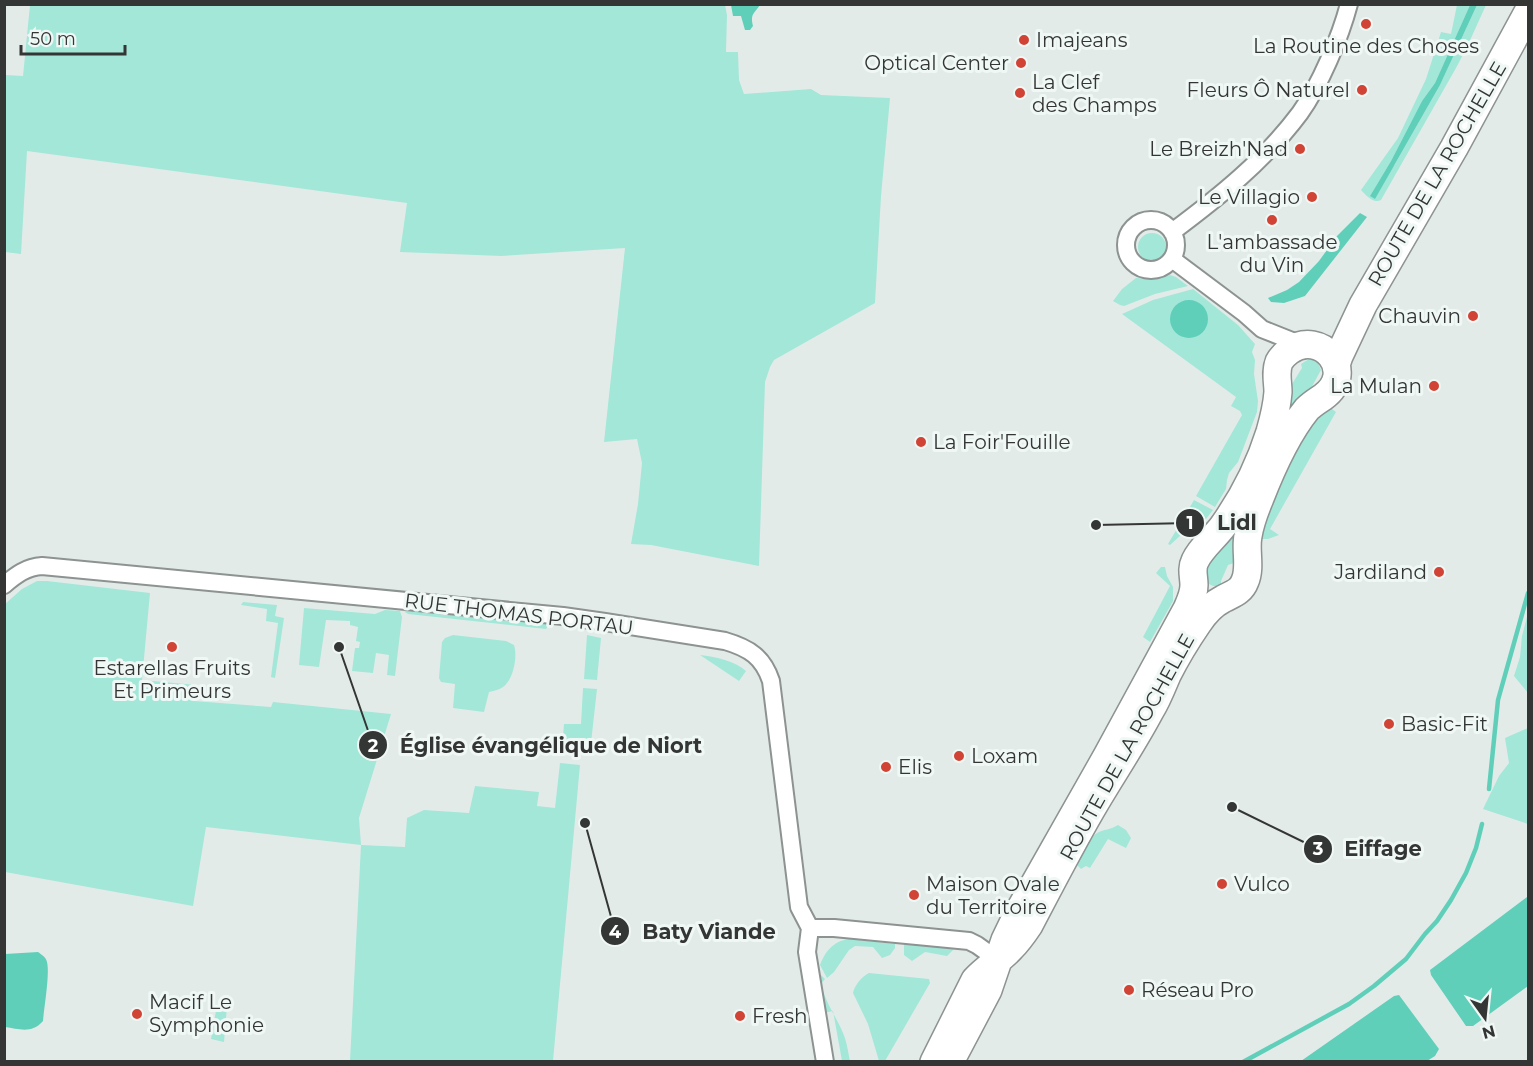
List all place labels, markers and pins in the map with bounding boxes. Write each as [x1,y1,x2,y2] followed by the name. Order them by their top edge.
[1359,17,1373,31] marker: La Routine des Choses
[1036,28,1128,52] place label: Imajeans
[1017,33,1031,47] marker: Imajeans
[1253,34,1479,58] place label: La Routine des Choses
[864,51,1009,75] place label: Optical Center
[1014,56,1028,70] marker: Optical Center
[1032,70,1157,117] place label: La Clef des Champs
[1187,78,1350,102] place label: Fleurs Ô Naturel
[1355,83,1369,97] marker: Fleurs Ô Naturel
[1013,86,1027,100] marker: La Clef des Champs
[1149,137,1288,161] place label: Le Breizh'Nad
[1293,142,1307,156] marker: Le Breizh'Nad
[1198,185,1300,209] place label: Le Villagio
[1305,190,1319,204] marker: Le Villagio
[1265,213,1279,227] marker: L'ambassade du Vin
[1206,230,1338,277] place label: L'ambassade du Vin
[1378,304,1461,328] place label: Chauvin
[1466,309,1480,323] marker: Chauvin
[1330,374,1422,398] place label: La Mulan
[1427,379,1441,393] marker: La Mulan
[933,430,1071,454] place label: La Foir'Fouille
[914,435,928,449] marker: La Foir'Fouille
[1175,504,1269,543] callout: Lidl
[1333,560,1427,584] place label: Jardiland
[1432,565,1446,579] marker: Jardiland
[165,640,179,654] marker: Estarellas Fruits Et Primeurs
[94,656,251,703] place label: Estarellas Fruits Et Primeurs
[1401,712,1488,736] place label: Basic-Fit
[1382,717,1396,731] marker: Basic-Fit
[358,726,714,765] callout: Église évangélique de Niort
[971,744,1038,768] place label: Loxam
[952,749,966,763] marker: Loxam
[898,755,932,779] place label: Elis
[879,760,893,774] marker: Elis
[1303,829,1434,868] callout: Eiffage
[926,872,1060,919] place label: Maison Ovale du Territoire
[1234,872,1290,896] place label: Vulco
[1215,877,1229,891] marker: Vulco
[907,888,921,902] marker: Maison Ovale du Territoire
[600,912,788,951] callout: Baty Viande
[1141,978,1254,1002] place label: Réseau Pro
[1122,983,1136,997] marker: Réseau Pro
[149,990,264,1037] place label: Macif Le Symphonie
[752,1004,808,1028] place label: Fresh
[130,1007,144,1021] marker: Macif Le Symphonie
[733,1009,747,1023] marker: Fresh

